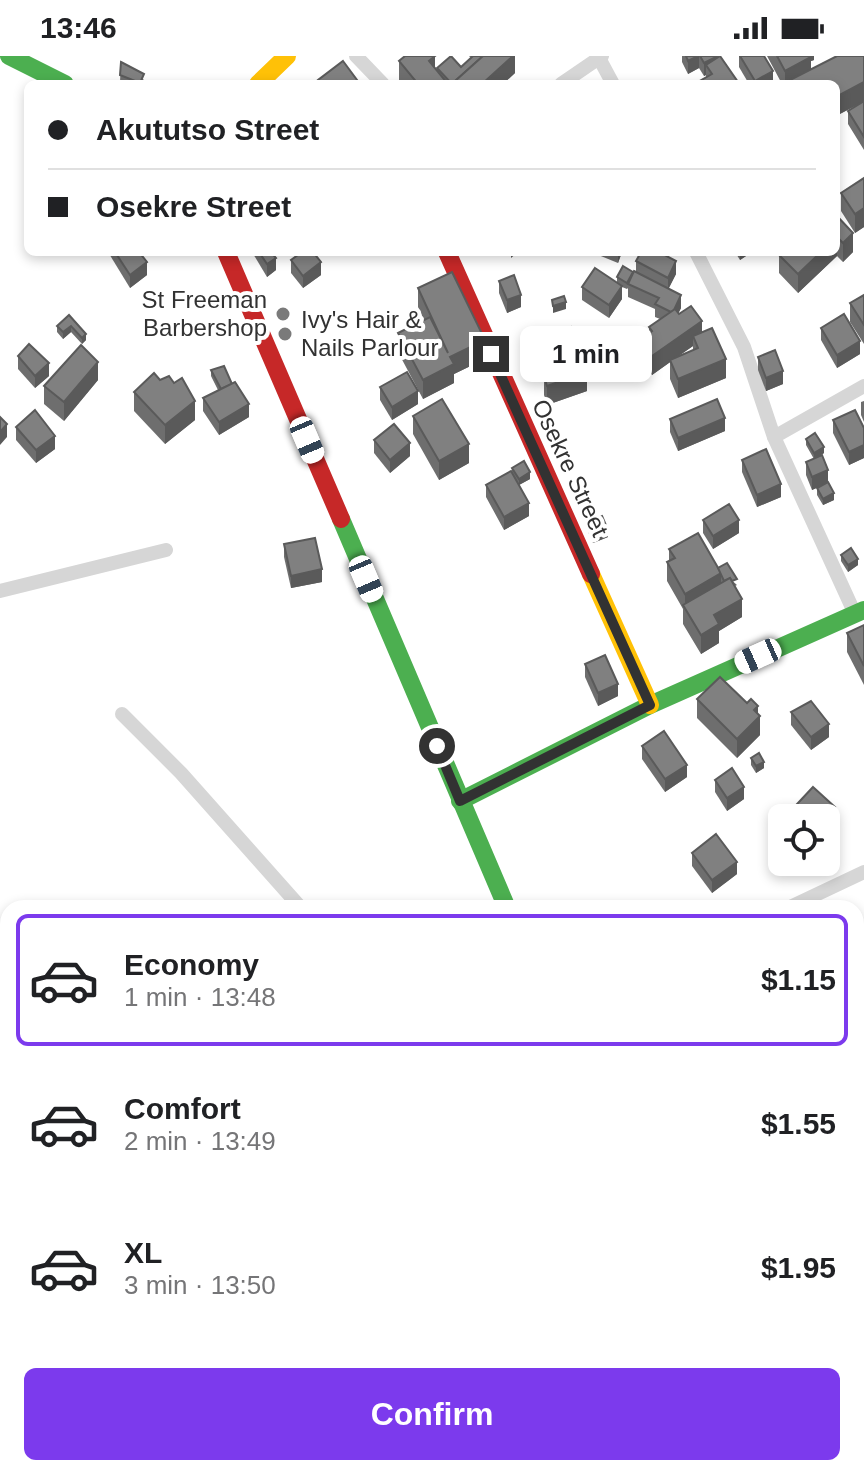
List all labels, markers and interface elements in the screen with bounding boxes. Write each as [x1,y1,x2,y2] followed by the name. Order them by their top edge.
[40,11,117,44] text: 13:46
[96,113,319,146] text: Akututso Street
[96,190,291,223] text: Osekre Street
[142,286,267,341] place label: St Freeman Barbershop
[274,305,292,323] marker: St Freeman Barbershop
[301,306,438,361] place label: Ivy's Hair & Nails Parlour
[276,325,294,343] marker: Ivy's Hair & Nails Parlour
[519,326,651,382] callout: 1 min
[473,336,509,372] route end
[552,339,620,369] text: 1 min
[527,395,614,541] street label: Osekre Street
[287,413,327,467] car
[346,552,386,606] car
[731,635,785,677] car
[419,728,455,764] route start
[768,804,840,876] map controls
[768,804,840,876] button: locate
[28,944,100,1016] icon: car
[124,948,259,981] text: Economy
[761,963,836,996] text: $1.15
[124,982,276,1012] text: 1 min · 13:48
[28,1088,100,1160] icon: car
[124,1092,241,1125] text: Comfort
[761,1107,836,1140] text: $1.55
[124,1126,276,1156] text: 2 min · 13:49
[28,1232,100,1304] icon: car
[124,1236,162,1269] text: XL
[761,1251,836,1284] text: $1.95
[124,1270,276,1300] text: 3 min · 13:50
[24,1368,840,1460] button: Confirm

